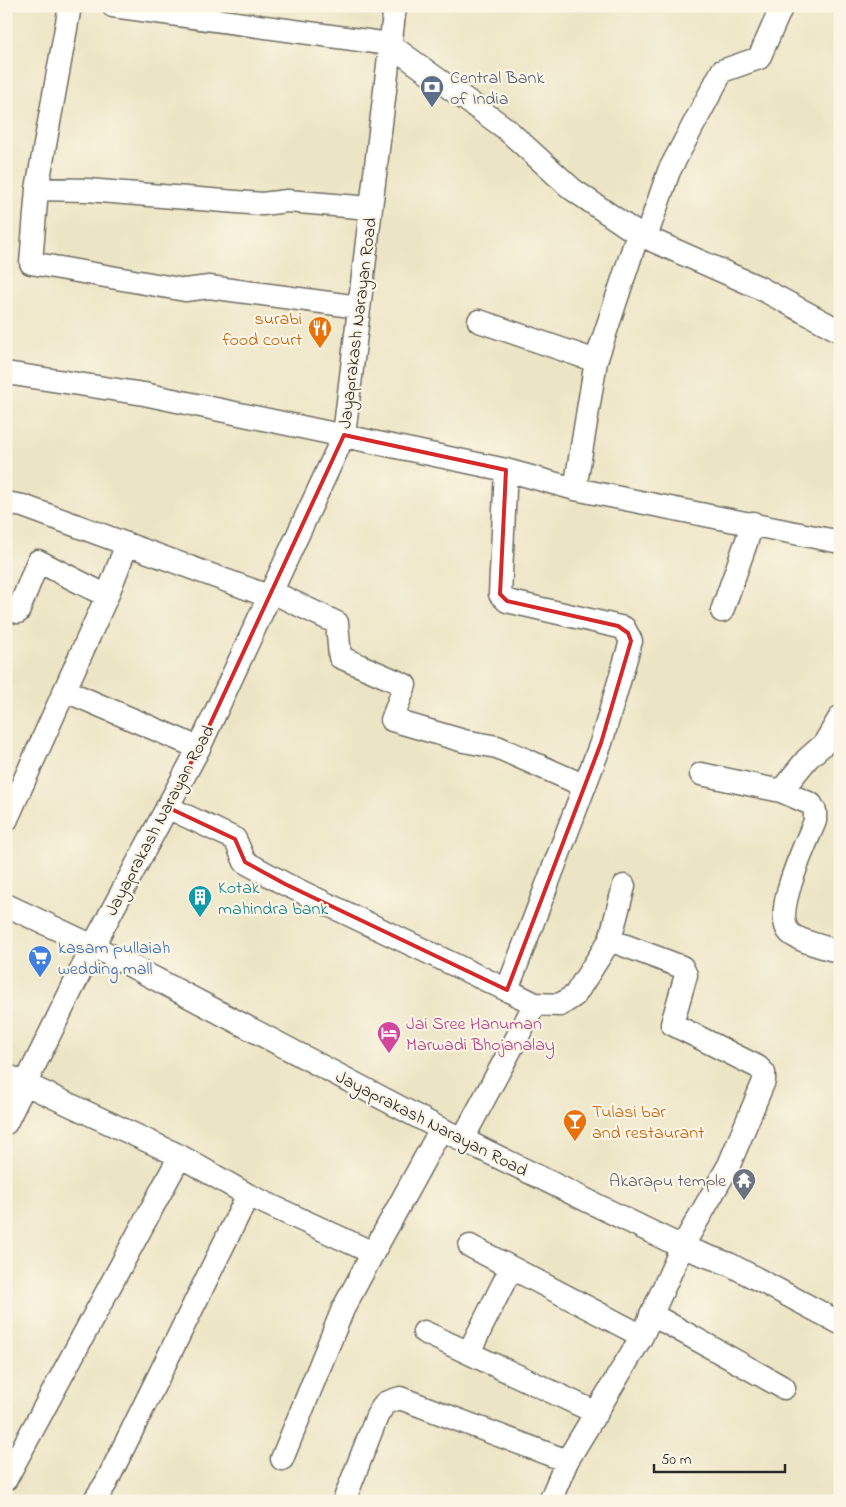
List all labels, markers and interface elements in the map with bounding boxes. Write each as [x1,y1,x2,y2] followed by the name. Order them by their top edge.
[450,66,544,113] place label: Central Bank of India
[419,74,445,108] bank icon: Central Bank of India
[333,216,385,430] street label: Jayaprakash Narayan Road
[222,307,302,354] place label: surabi food court
[307,315,333,349] restaurant icon: surabi food court
[99,721,222,921] street label: Jayaprakash Narayan Road
[218,876,328,923] place label: Kotak mahindra bank
[187,884,213,918] building icon: Kotak mahindra bank
[58,936,170,984] place label: kasam pullaiah wedding mall
[27,944,53,978] supermarket icon: kasam pullaiah wedding mall
[406,1012,555,1059] place label: Jai Sree Hanuman Marwadi Bhojanalay
[376,1020,402,1054] hotel icon: Jai Sree Hanuman Marwadi Bhojanalay
[330,1065,532,1185] street label: Jayaprakash Narayan Road
[592,1100,704,1147] place label: Tulasi bar and restaurant
[562,1108,588,1142] bar icon: Tulasi bar and restaurant
[731,1167,757,1201] temple icon: Akarapu temple
[609,1169,727,1195] place label: Akarapu temple
[654,1442,785,1474] scale bar
[661,1449,692,1471] text: 50 m

